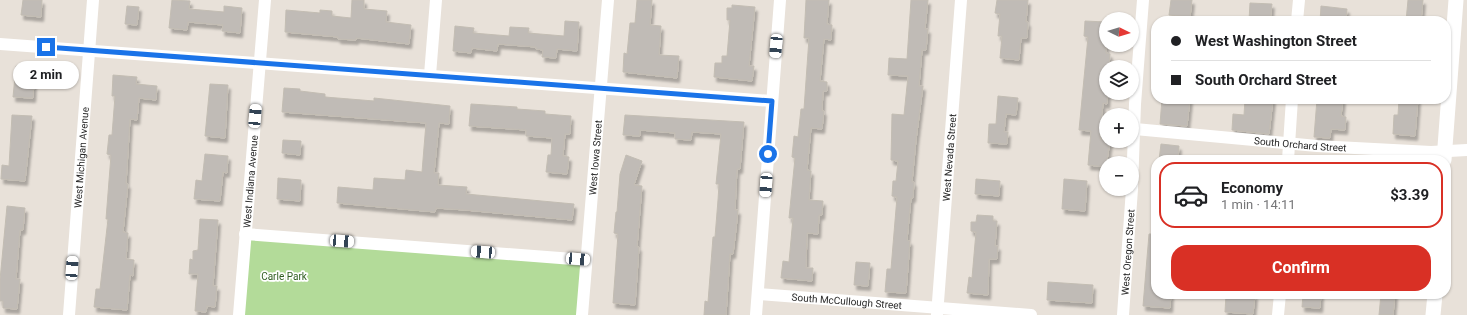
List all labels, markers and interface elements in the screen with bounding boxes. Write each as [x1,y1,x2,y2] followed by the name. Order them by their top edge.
[1099,12,1139,52] north arrow
[1099,12,1139,196] map controls
[1195,32,1357,50] text: West Washington Street
[769,34,783,58] car
[37,38,55,56] route end
[1099,60,1139,100] button: layers
[13,61,79,89] callout: 2 min
[30,67,62,82] text: 2 min
[1195,71,1337,89] text: South Orchard Street
[248,104,262,128] car
[72,107,90,208] street label: West Michigan Avenue
[1099,108,1139,148] button: +
[940,113,958,202] street label: West Nevada Street
[586,120,604,196] street label: West Iowa Street
[241,135,259,228] street label: West Indiana Avenue
[1254,135,1347,153] street label: South Orchard Street
[759,145,777,163] route start
[1099,156,1139,196] button: −
[759,173,773,197] car
[1173,177,1209,213] icon: car
[1221,179,1283,197] text: Economy
[1390,186,1429,204] text: $3.39
[1221,197,1296,212] text: 1 min · 14:11
[1119,209,1136,296] street label: West Oregon Street
[330,234,354,248] car
[471,245,495,259] car
[1171,245,1431,291] button: Confirm
[566,252,590,266] car
[65,256,79,280] car
[261,271,308,282] park label: Carle Park
[791,291,902,311] street label: South McCullough Street

